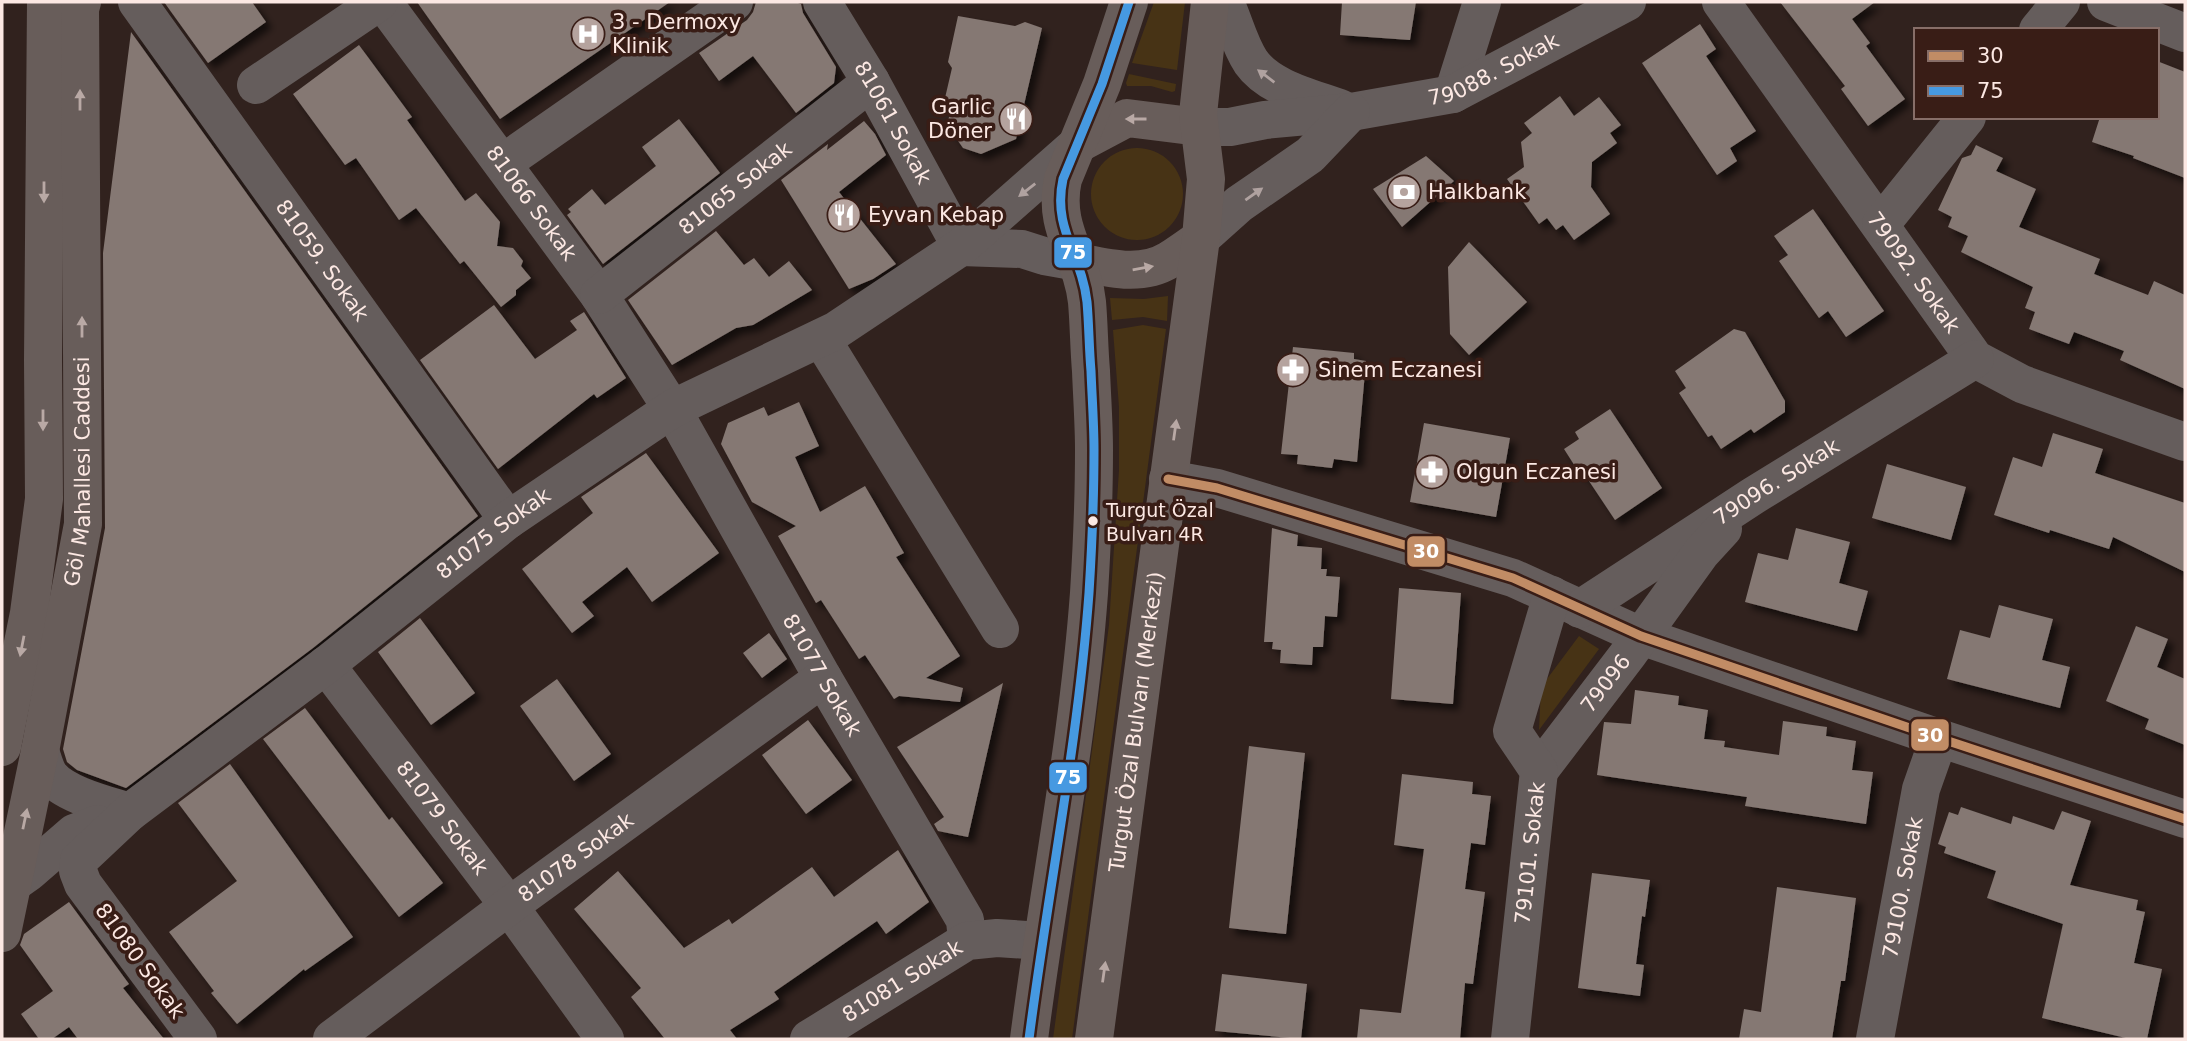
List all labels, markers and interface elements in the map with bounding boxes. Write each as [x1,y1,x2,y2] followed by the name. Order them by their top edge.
[612,10,741,58] place label: 3 - Dermoxy Klinik
[569,15,607,53] hospital icon: 3 - Dermoxy Klinik
[1426,28,1564,110] street label: 79088. Sokak
[1914,28,2159,119] legend
[1977,44,2004,68] text: 30
[849,57,937,189] street label: 81061 Sokak
[1257,69,1275,83] one-way arrow
[1977,79,2004,103] text: 75
[74,89,86,111] one-way arrow
[928,95,992,143] place label: Garlic Döner
[997,100,1035,138] restaurant icon: Garlic Döner
[1125,114,1147,125] one-way arrow
[674,136,797,240] street label: 81065 Sokak
[481,141,582,266] street label: 81066 Sokak
[1385,173,1423,211] bank icon: Halkbank
[1428,180,1527,204] place label: Halkbank
[38,182,50,204] one-way arrow
[1019,182,1037,197] one-way arrow
[1244,187,1263,201] one-way arrow
[271,195,374,326] street label: 81059. Sokak
[825,196,863,234] restaurant icon: Eyvan Kebap
[868,203,1004,227] place label: Eyvan Kebap
[1862,207,1965,339] street label: 79092. Sokak
[1053,236,1093,269] line badge: 75
[1060,241,1086,263] text: 75
[1132,262,1154,273] one-way arrow
[76,316,87,338] one-way arrow
[1274,351,1312,389] pharmacy icon: Sinem Eczanesi
[59,356,95,589] street label: Göl Mahallesi Caddesi
[1318,358,1482,382] place label: Sinem Eczanesi
[37,409,49,431] one-way arrow
[1170,419,1181,441] one-way arrow
[1709,433,1844,530] street label: 79096. Sokak
[1413,453,1451,491] pharmacy icon: Olgun Eczanesi
[1456,460,1617,484] place label: Olgun Eczanesi
[432,482,556,584] street label: 81075 Sokak
[1105,499,1214,545] place label: Turgut Özal Bulvarı 4R
[1086,514,1100,528] marker: Turgut Özal Bulvarı 4R
[1406,535,1446,568] line badge: 30
[1413,540,1439,562] text: 30
[1104,570,1168,875] street label: Turgut Özal Bulvarı (Merkezi)
[778,610,867,741] street label: 81077 Sokak
[16,635,27,657] one-way arrow
[1576,650,1636,717] street label: 79096
[1910,718,1950,752] line badge: 30
[1917,724,1943,746] text: 30
[391,756,493,880] street label: 81079 Sokak
[1048,761,1088,794] line badge: 75
[1055,766,1081,788] text: 75
[1510,780,1550,926] street label: 79101. Sokak
[514,807,639,907] street label: 81078 Sokak
[20,808,31,830] one-way arrow
[1878,814,1928,960] street label: 79100. Sokak
[90,899,190,1024] street label: 81080 Sokak
[838,934,968,1027] street label: 81081 Sokak
[1098,960,1109,982] one-way arrow

